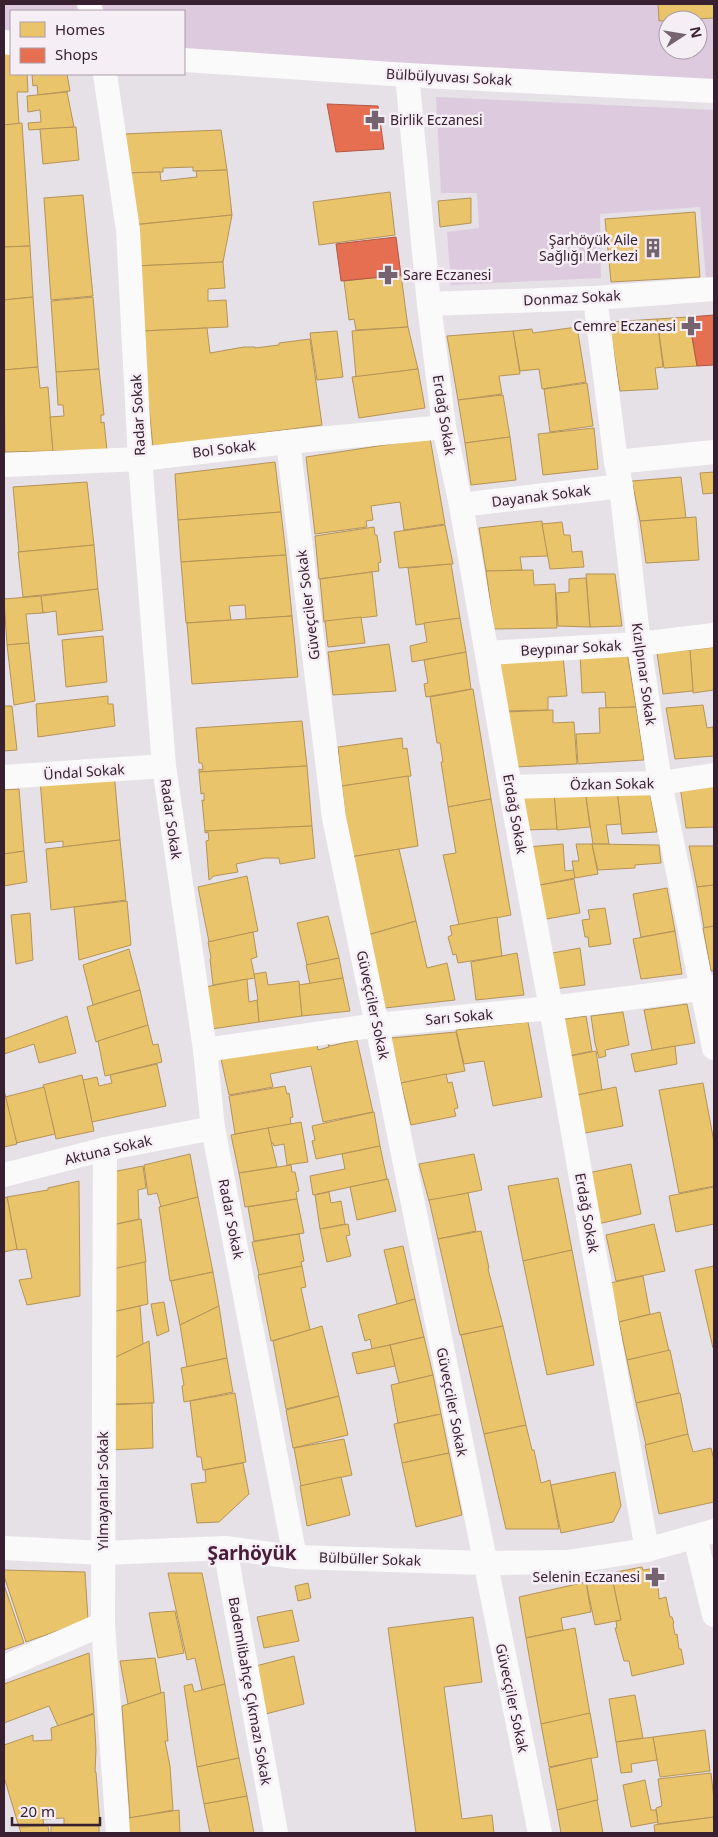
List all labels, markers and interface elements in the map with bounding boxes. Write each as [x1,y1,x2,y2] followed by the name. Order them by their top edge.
[10,10,185,75] legend
[658,10,708,60] north arrow
[55,19,105,39] text: Homes
[686,25,707,40] text: N
[55,44,98,64] text: Shops
[386,64,513,89] street label: Bülbülyuvası Sokak
[364,109,386,131] pharmacy icon: Birlik Eczanesi
[390,110,483,129] place label: Birlik Eczanesi
[539,230,638,265] place label: Şarhöyük Aile Sağlığı Merkezi
[642,237,664,259] building icon: Şarhöyük Aile Sağlığı Merkezi
[377,264,399,286] pharmacy icon: Sare Eczanesi
[403,265,491,284] place label: Sare Eczanesi
[523,285,622,310] street label: Donmaz Sokak
[680,315,702,337] pharmacy icon: Cemre Eczanesi
[573,316,676,335] place label: Cemre Eczanesi
[126,373,149,456] street label: Radar Sokak
[429,373,460,457] street label: Erdağ Sokak
[191,435,257,462] street label: Bol Sokak
[490,480,592,511] street label: Dayanak Sokak
[291,548,324,661] street label: Güveçciler Sokak
[628,622,661,727] street label: Kızılpınar Sokak
[520,635,622,660] street label: Beypınar Sokak
[43,759,126,784] street label: Ündal Sokak
[499,772,532,856] street label: Erdağ Sokak
[570,773,655,794] street label: Özkan Sokak
[156,777,187,861] street label: Radar Sokak
[353,949,394,1062] street label: Güveçciler Sokak
[424,1004,494,1029] street label: Sarı Sokak
[62,1130,154,1169] street label: Aktuna Sokak
[571,1171,604,1255] street label: Erdağ Sokak
[214,1177,249,1261] street label: Radar Sokak
[433,1346,472,1459] street label: Güveçciler Sokak
[93,1431,112,1551] street label: Yılmayanlar Sokak
[207,1540,297,1566] district label: Şarhöyük
[319,1547,422,1570] street label: Bülbüller Sokak
[644,1566,666,1588] pharmacy icon: Selenin Eczanesi
[533,1567,640,1586] place label: Selenin Eczanesi
[225,1595,277,1787] street label: Bademlibahçe Çıkmazı Sokak
[492,1642,533,1755] street label: Güvecçiler Sokak
[12,1794,100,1826] scale bar
[20,1801,55,1821] text: 20 m

